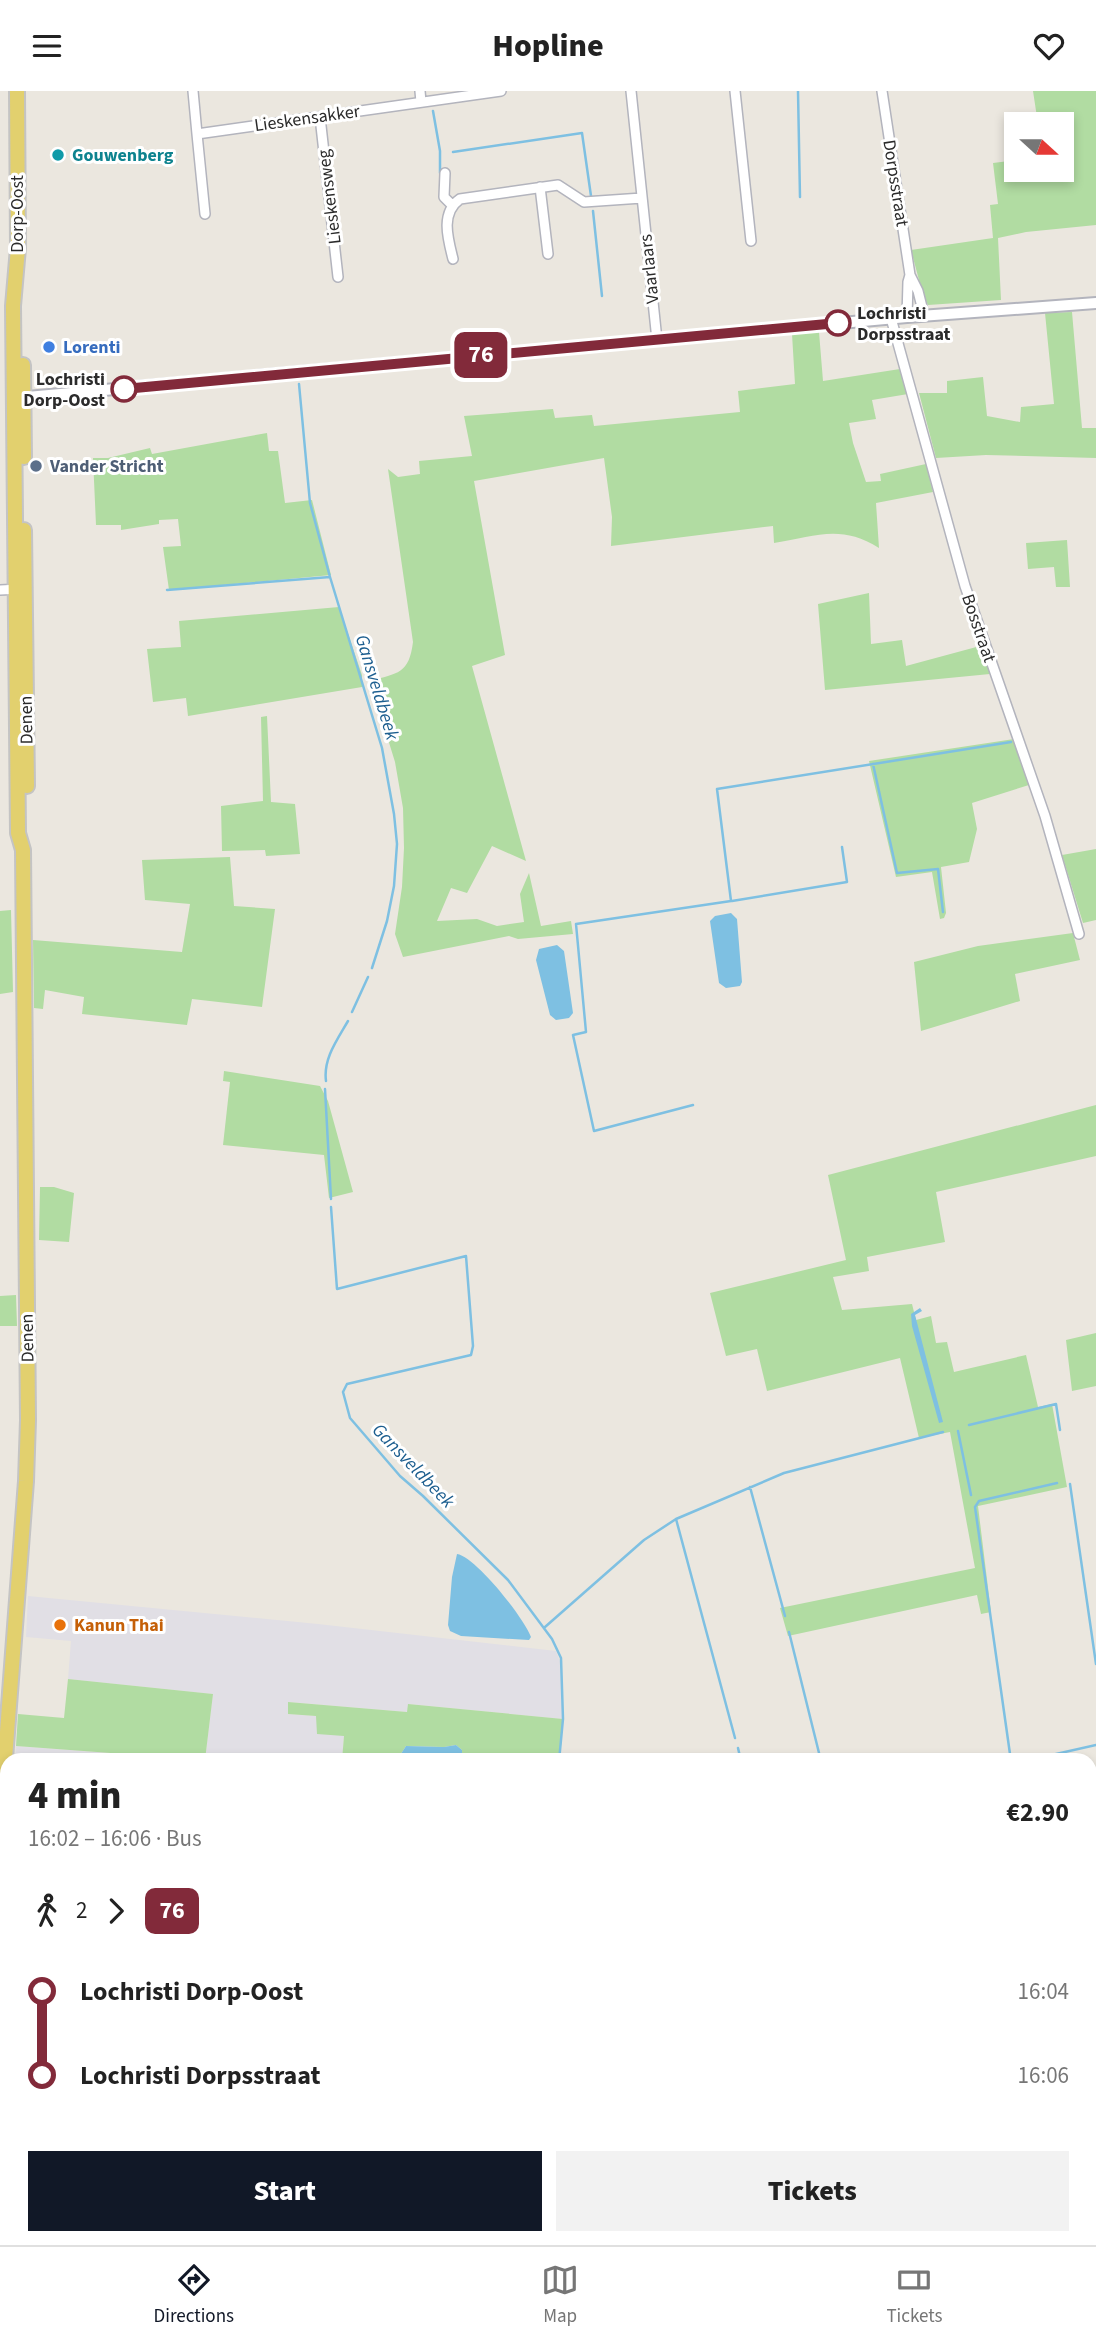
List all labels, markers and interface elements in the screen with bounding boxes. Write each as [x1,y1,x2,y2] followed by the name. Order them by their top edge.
[492,23,604,69] text: Hopline
[28,27,66,65] icon: menu
[1030,27,1068,65] icon: heart
[253,99,362,138] street label: Lieskensakker
[1004,112,1074,182] north arrow
[1004,112,1074,182] map controls
[876,138,915,228] street label: Dorpsstraat
[72,143,174,168] place label: Gouwenberg
[50,147,66,163] marker: Gouwenberg
[311,148,348,246] street label: Lieskensweg
[5,175,30,253] street label: Dorp-Oost
[633,233,666,305] street label: Vaarlaars
[857,301,951,347] place label: Lochristi Dorpsstraat
[825,310,851,336] marker: Lochristi Dorpsstraat
[449,332,512,378] line badge: 76
[63,335,121,360] place label: Lorenti
[468,337,494,372] text: 76
[41,339,57,355] marker: Lorenti
[23,367,105,413] place label: Lochristi Dorp-Oost
[111,376,137,402] marker: Lochristi Dorp-Oost
[49,454,164,479] place label: Vander Stricht
[28,458,44,474] marker: Vander Stricht
[955,591,1002,666] street label: Bosstraat
[348,631,406,744] water label: Gansveldbeek
[14,695,39,745] street label: Denen
[15,1313,40,1363] street label: Denen
[365,1418,461,1515] water label: Gansveldbeek
[74,1613,164,1638] place label: Kanun Thai
[52,1617,68,1633] marker: Kanun Thai
[28,1769,121,1823] text: 4 min
[1006,1794,1069,1831] text: €2.90
[28,1822,202,1855] text: 16:02 – 16:06 · Bus
[28,1892,66,1930] icon: walk
[97,1892,135,1930] icon: forward
[159,1893,185,1928] text: 76
[76,1894,87,1927] text: 2
[80,1973,303,2010] text: Lochristi Dorp-Oost
[1018,1975,1069,2008] text: 16:04
[80,2057,320,2094] text: Lochristi Dorpsstraat
[1018,2059,1069,2092] text: 16:06
[28,2151,542,2231] button: Start
[556,2151,1069,2231] button: Tickets
[154,2261,234,2330] tab: Directions
[541,2261,579,2330] tab: Map
[886,2261,942,2330] tab: Tickets

